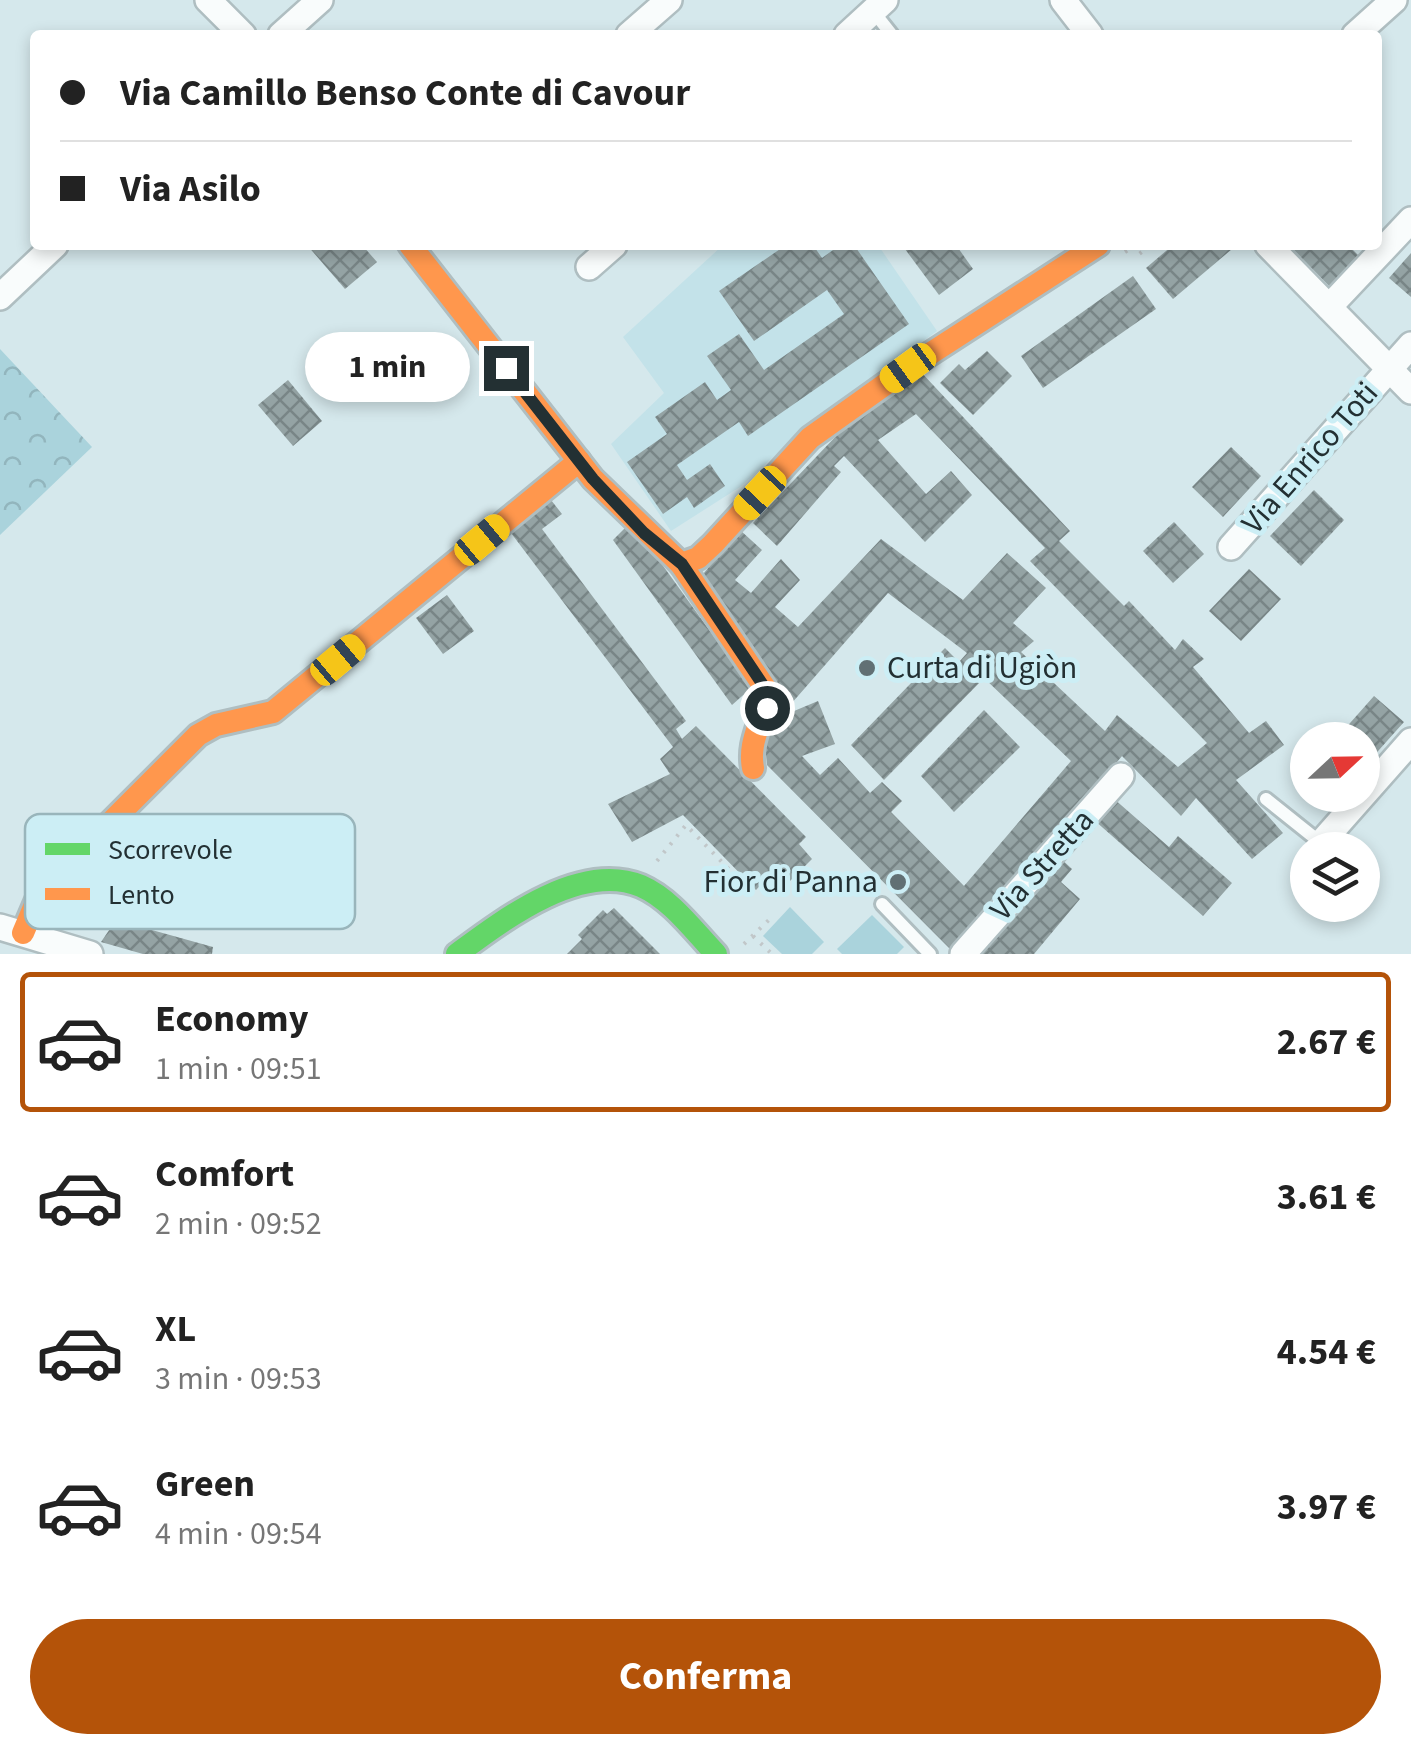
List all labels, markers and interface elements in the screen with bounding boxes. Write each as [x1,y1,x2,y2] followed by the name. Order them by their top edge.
[120,66,690,120] text: Via Camillo Benso Conte di Cavour
[120,162,261,216] text: Via Asilo
[306,333,471,403] callout: 1 min
[875,338,941,398] car
[349,344,426,390] text: 1 min
[484,346,529,391] route end
[1231,372,1389,544] street label: Via Enrico Toti
[729,461,791,525] car
[449,509,515,571] car
[305,629,371,691] car
[887,645,1077,691] place label: Curta di Ugiòn
[856,657,878,679] marker: Curta di Ugiòn
[745,686,790,731] route start
[1290,722,1380,812] north arrow
[1290,722,1380,922] map controls
[979,799,1105,931] street label: Via Stretta
[25,814,355,929] legend
[108,830,233,870] text: Scorrevole
[1290,832,1380,922] button: layers
[703,859,878,905] place label: Fior di Panna
[887,871,909,893] marker: Fior di Panna
[108,875,175,915] text: Lento
[155,992,308,1046] text: Economy
[35,997,125,1087] icon: car
[1277,1015,1376,1069] text: 2.67 €
[155,1046,322,1092] text: 1 min · 09:51
[155,1147,294,1201] text: Comfort
[35,1152,125,1242] icon: car
[1277,1170,1376,1224] text: 3.61 €
[155,1201,322,1247] text: 2 min · 09:52
[155,1302,196,1356] text: XL
[35,1307,125,1397] icon: car
[1277,1325,1376,1379] text: 4.54 €
[155,1356,322,1402] text: 3 min · 09:53
[155,1457,255,1511] text: Green
[35,1462,125,1552] icon: car
[1277,1480,1376,1534] text: 3.97 €
[155,1511,322,1557] text: 4 min · 09:54
[30,1619,1381,1734] button: Conferma

